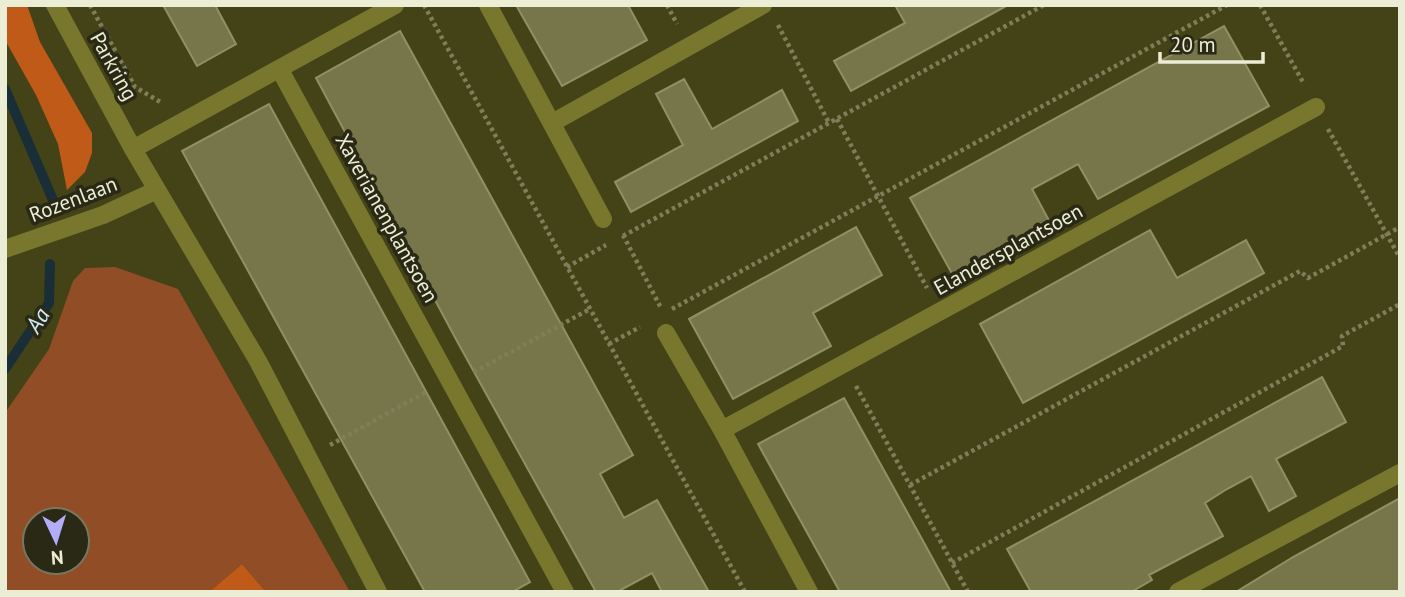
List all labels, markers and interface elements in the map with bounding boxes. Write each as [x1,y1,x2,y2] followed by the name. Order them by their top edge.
[1160,21,1263,65] scale bar
[84,27,144,105] street label: Parkring
[1170,31,1216,58] text: 20 m
[329,129,445,307] street label: Xaverianenplantsoen
[25,170,121,228] street label: Rozenlaan
[929,197,1087,301] street label: Elandersplantsoen
[18,302,56,339] water label: Aa
[21,506,91,576] north arrow
[50,546,64,570] text: N

